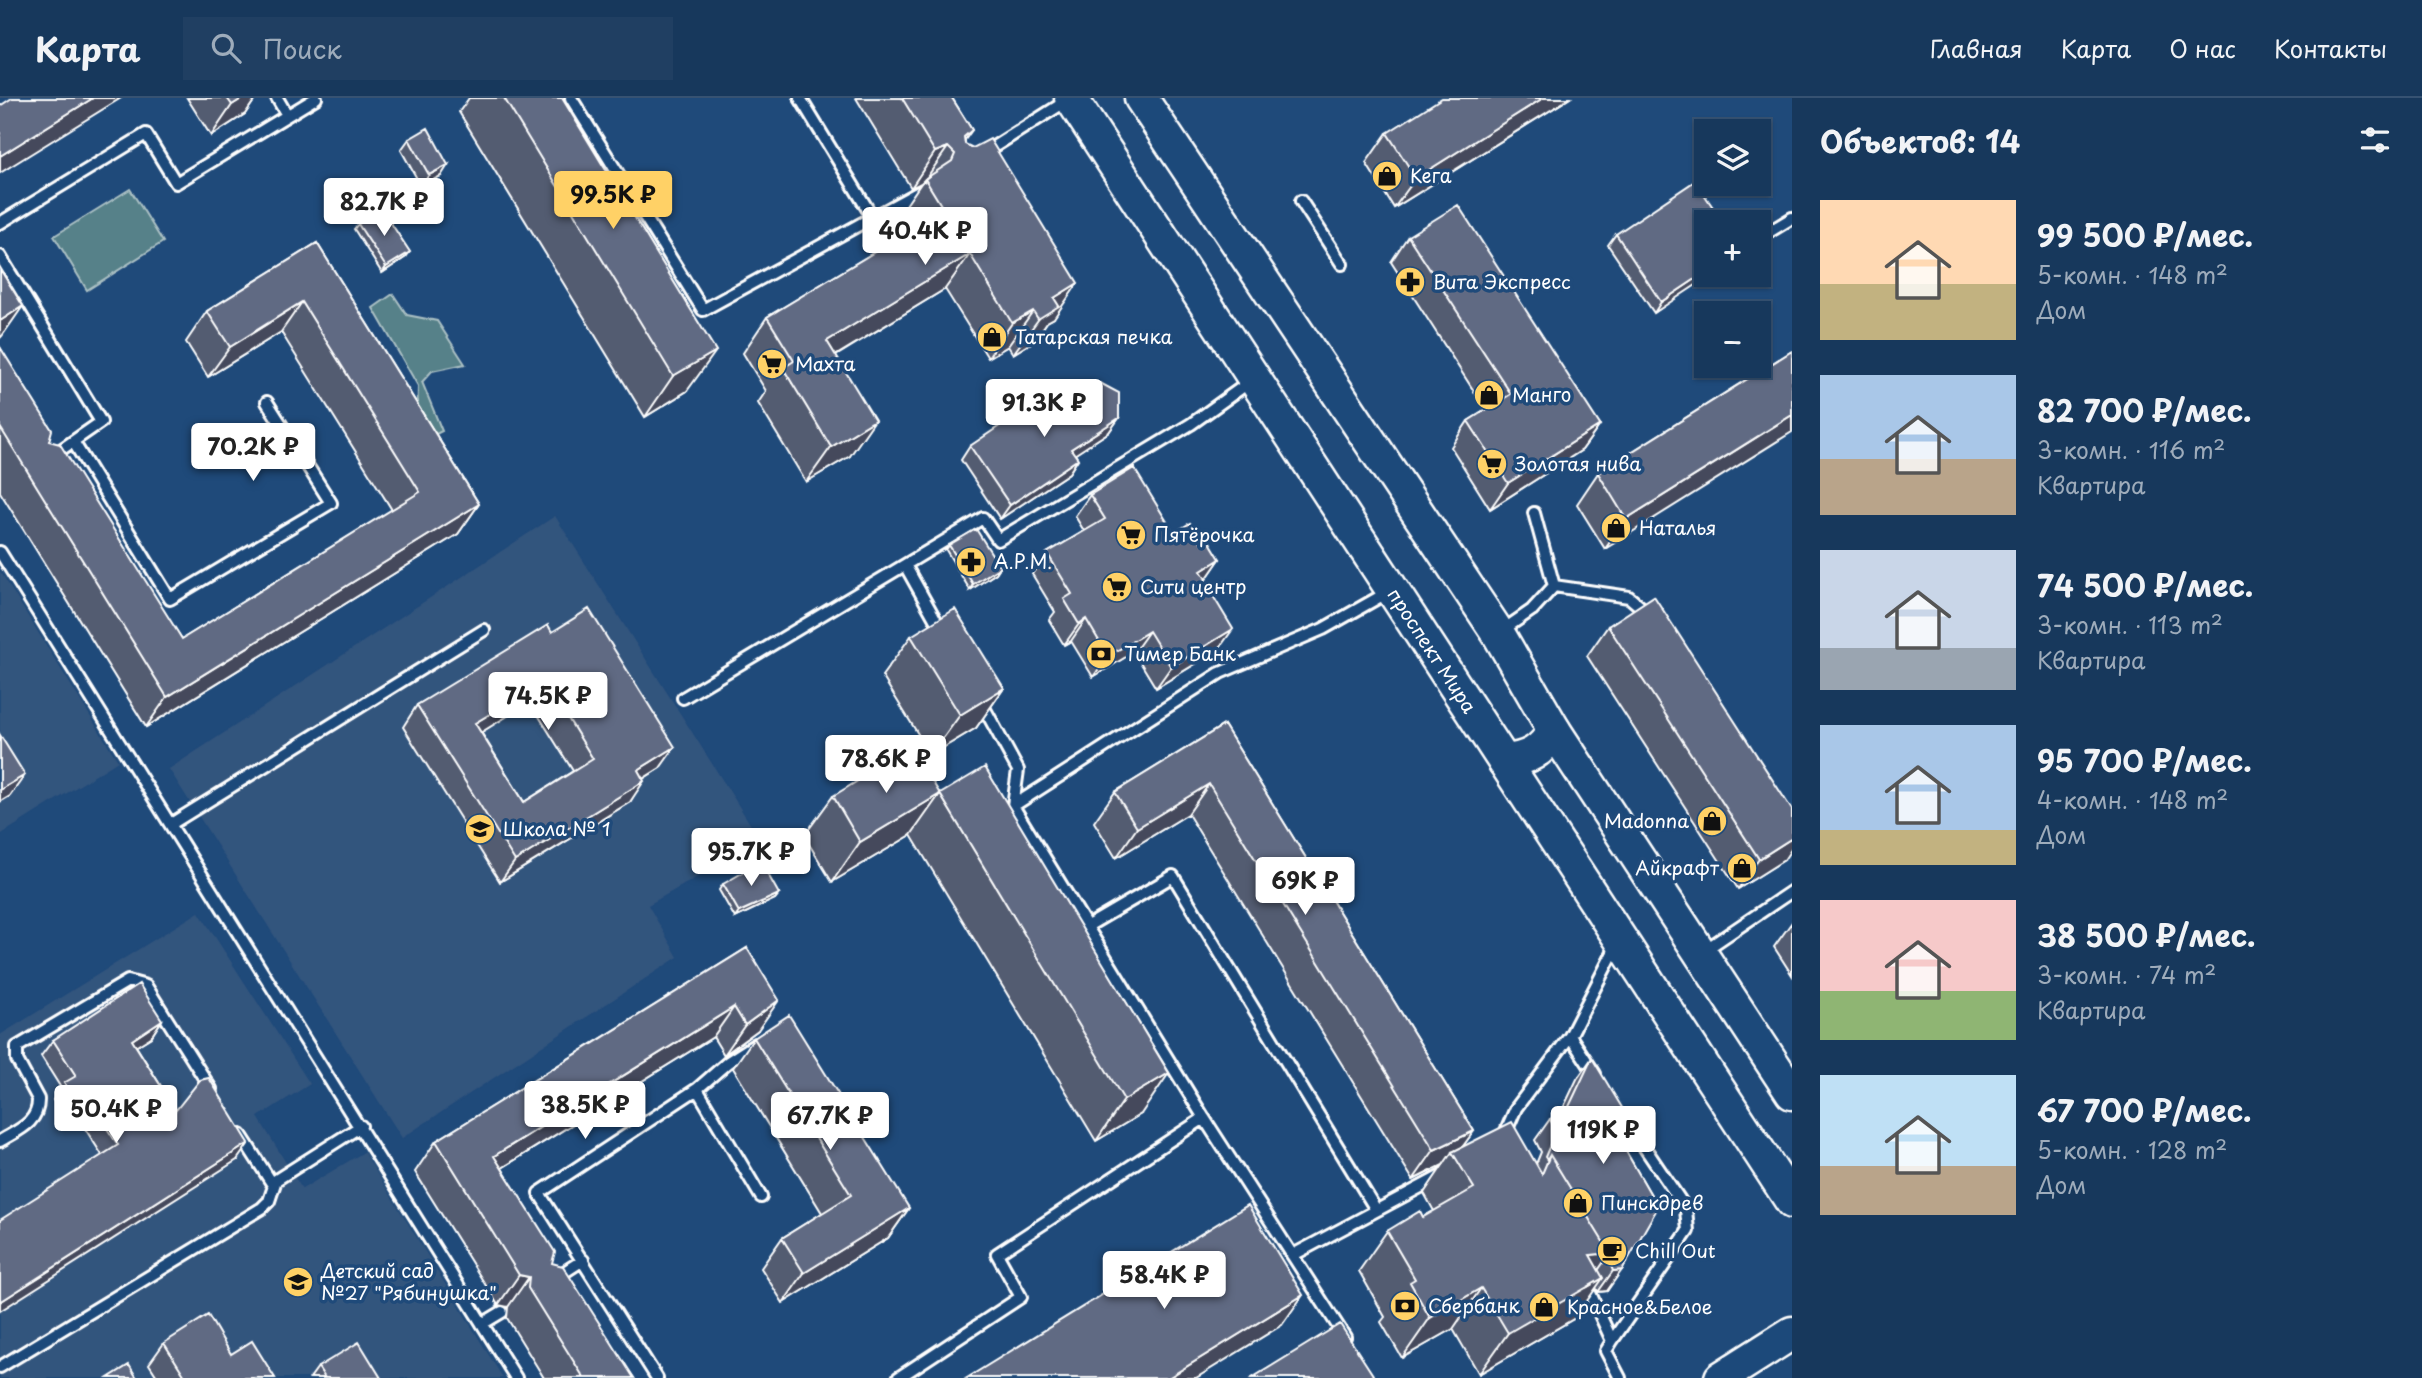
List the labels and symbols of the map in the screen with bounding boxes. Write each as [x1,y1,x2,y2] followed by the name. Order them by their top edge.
[1370,159,1404,193] shop icon: Кега
[1410,161,1452,189] place label: Кега
[548,172,678,231] pin: 99.5K ₽
[319,178,449,238] pin: 82.7K ₽
[860,208,990,267] pin: 40.4K ₽
[1393,265,1427,299] pharmacy icon: Вита Экспресс
[1433,267,1571,295] place label: Вита Экспресс
[975,320,1009,354] shop icon: Татарская печка
[1015,322,1173,350] place label: Татарская печка
[755,347,789,381] supermarket icon: Махта
[795,349,855,377] place label: Махта
[1472,378,1506,412] shop icon: Манго
[979,380,1109,439] pin: 91.3K ₽
[1512,380,1571,408] place label: Манго
[188,424,318,483] pin: 70.2K ₽
[1475,447,1509,481] supermarket icon: Золотая нива
[1515,449,1641,477] place label: Золотая нива
[1599,511,1633,545] shop icon: Наталья
[1639,513,1717,541] place label: Наталья
[1114,518,1148,552] supermarket icon: Пятёрочка
[1154,520,1255,548] place label: Пятёрочка
[954,545,988,579] pharmacy icon: А.Р.М.
[994,547,1052,575] place label: А.Р.М.
[1100,570,1134,604] supermarket icon: Сити центр
[1140,572,1246,600] place label: Сити центр
[1381,582,1484,718] street label: проспект Мира
[1084,637,1118,671] bank icon: Тимер Банк
[1124,639,1237,667] place label: Тимер Банк
[483,672,613,732] pin: 74.5K ₽
[821,736,951,795] pin: 78.6K ₽
[1695,804,1729,838] shop icon: Madonna
[1604,806,1689,834] place label: Madonna
[463,812,497,846] school or university icon: Школа № 1
[503,814,610,842] place label: Школа № 1
[686,828,816,888] pin: 95.7K ₽
[1725,851,1759,885] shop icon: Айкрафт
[1635,853,1720,881] place label: Айкрафт
[1256,858,1354,917] pin: 69K ₽
[520,1082,650,1141] pin: 38.5K ₽
[51,1086,181,1145] pin: 50.4K ₽
[765,1093,895,1152] pin: 67.7K ₽
[1546,1107,1660,1166] pin: 119K ₽
[1561,1186,1595,1220] shop icon: Пинскдрев
[1601,1188,1703,1216] place label: Пинскдрев
[1595,1234,1629,1268] cafe icon: Chill Out
[1635,1236,1716,1264] place label: Chill Out
[1099,1252,1229,1311] pin: 58.4K ₽
[320,1256,497,1306] place label: Детский сад №27 "Рябинушка"
[281,1265,315,1299] school or university icon: Детский сад №27 "Рябинушка"
[1388,1289,1422,1323] bank icon: Сбербанк
[1527,1290,1561,1324] shop icon: Красное&Белое
[1428,1291,1520,1319] place label: Сбербанк
[1567,1292,1712,1320] place label: Красное&Белое

